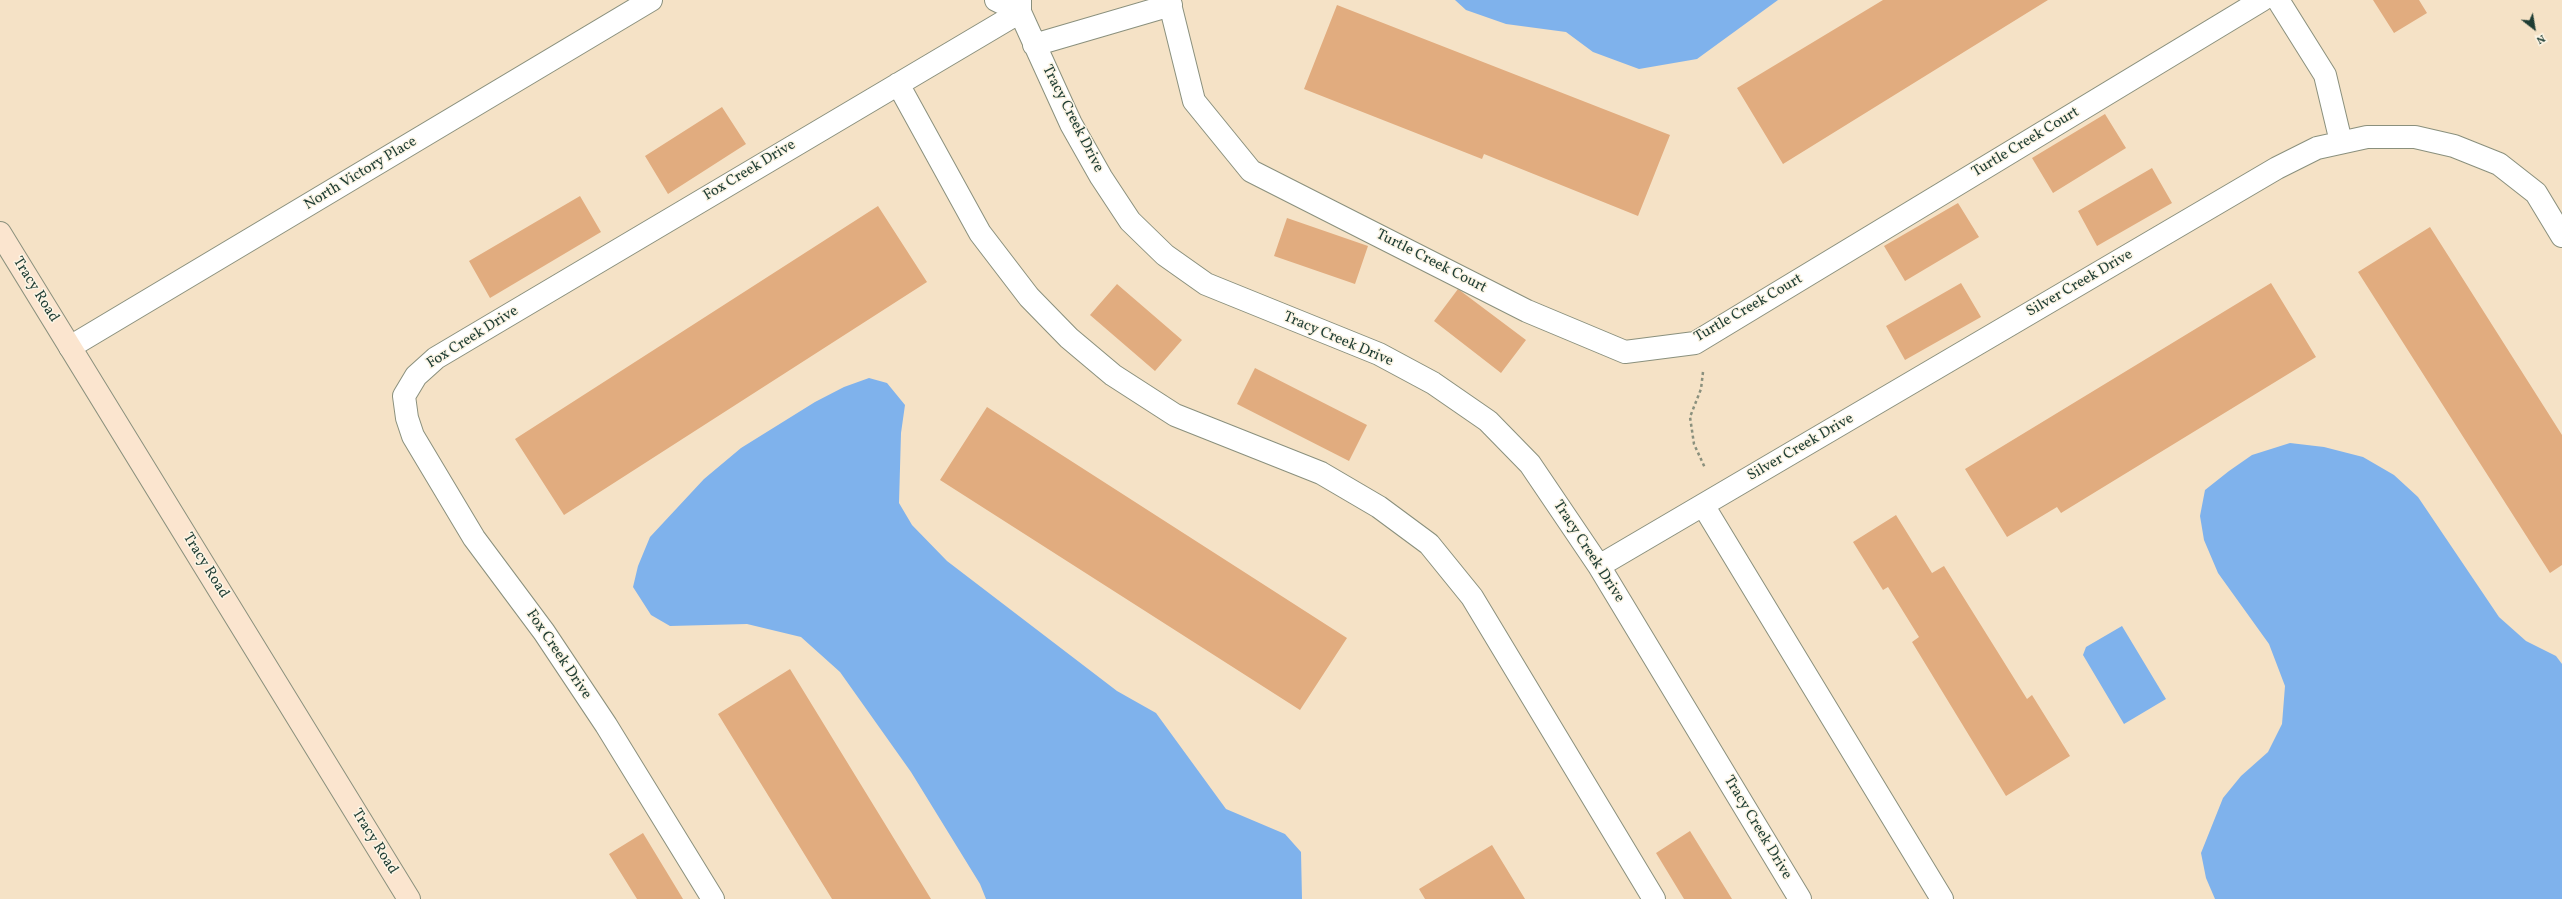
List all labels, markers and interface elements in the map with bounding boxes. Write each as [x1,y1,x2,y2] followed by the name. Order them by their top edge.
[2514,8,2554,48] north arrow
[2533,30,2548,47] text: N
[1037,62,1107,176] street label: Tracy Creek Drive
[1969,104,2083,182] street label: Turtle Creek Court
[301,133,421,215] street label: North Victory Place
[701,136,799,206] street label: Fox Creek Drive
[1373,226,1489,298] street label: Turtle Creek Court
[2024,246,2136,322] street label: Silver Creek Drive
[8,254,62,326] street label: Tracy Road
[1692,271,1806,347] street label: Turtle Creek Court
[424,303,522,373] street label: Fox Creek Drive
[1280,309,1396,371] street label: Tracy Creek Drive
[1745,410,1857,486] street label: Silver Creek Drive
[1548,498,1628,606] street label: Tracy Creek Drive
[178,530,232,602] street label: Tracy Road
[521,607,595,703] street label: Fox Creek Drive
[1719,773,1795,883] street label: Tracy Creek Drive
[347,806,401,878] street label: Tracy Road

